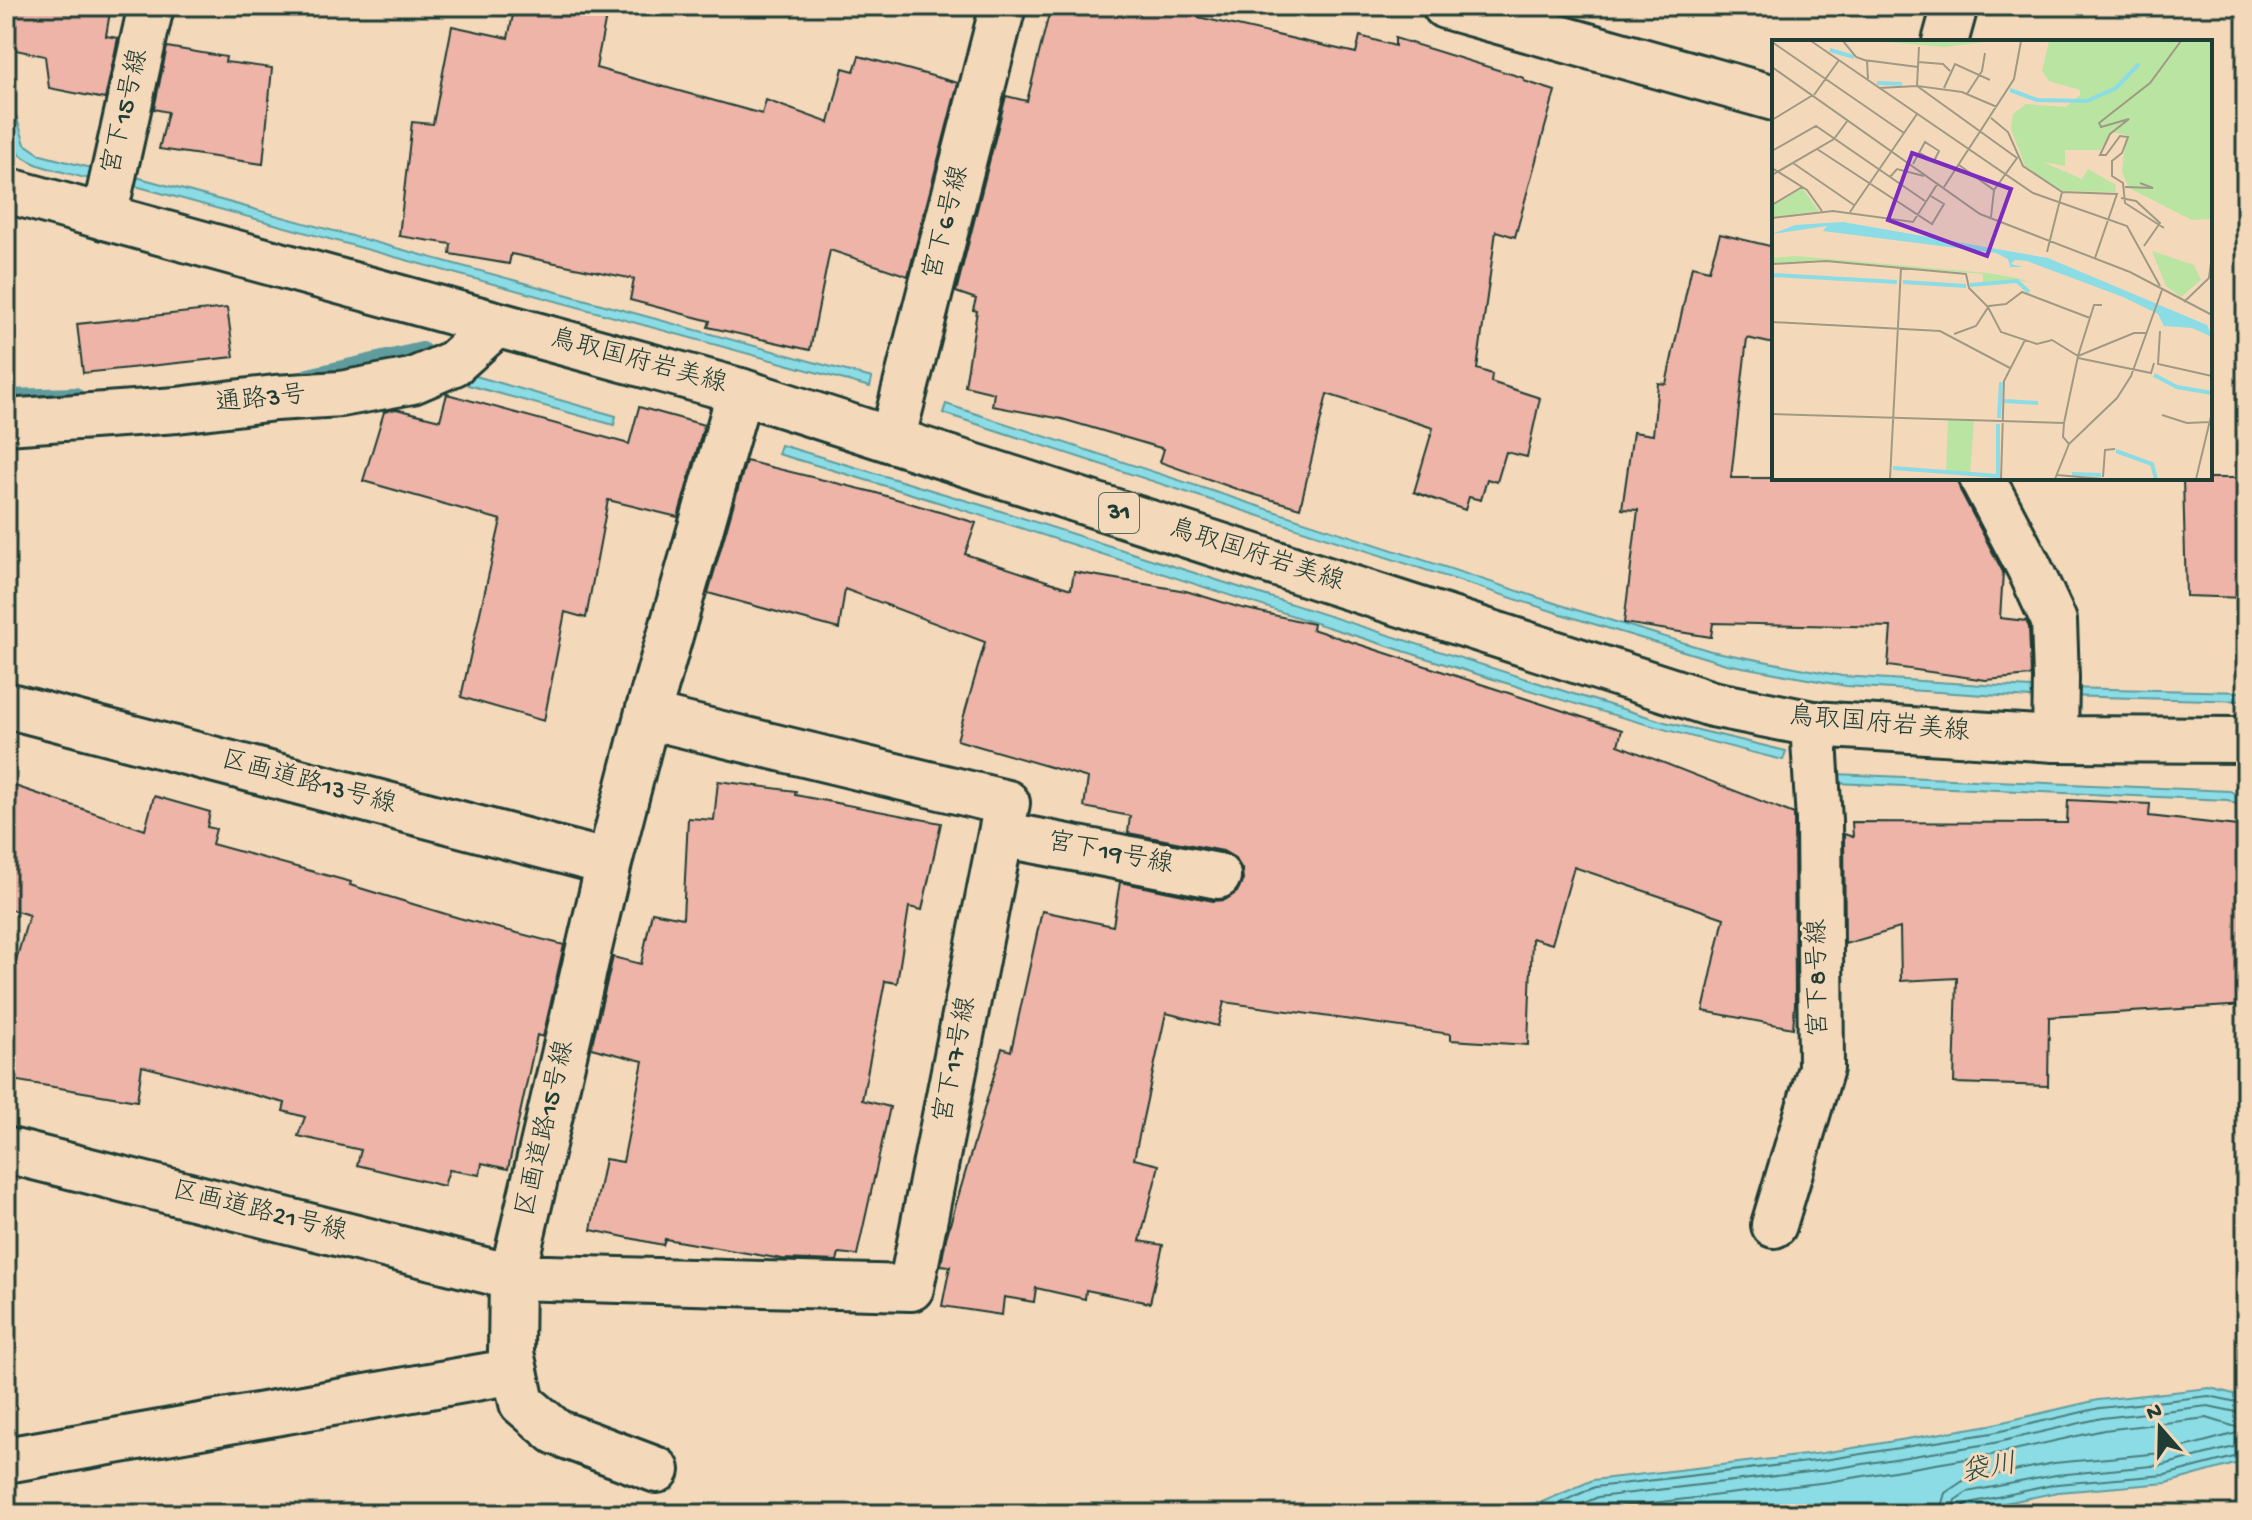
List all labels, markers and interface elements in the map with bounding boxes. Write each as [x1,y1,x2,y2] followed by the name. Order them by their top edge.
[1772,40,2212,480] inset map
[97,46,157,178] street label: 宮下15号線
[918,162,977,284] street label: 宮下6号線
[546,323,730,402] street label: 鳥取国府岩美線
[214,380,308,421] street label: 通路3号
[1099,493,1139,533] road number: 31
[1165,512,1348,600] street label: 鳥取国府岩美線
[1787,701,1971,749] street label: 鳥取国府岩美線
[217,745,399,822] street label: 区画道路13号線
[1044,827,1176,882] street label: 宮下19号線
[1802,919,1837,1037] street label: 宮下8号線
[929,994,984,1126] street label: 宮下17号線
[511,1038,582,1220] street label: 区画道路15号線
[168,1175,350,1250] street label: 区画道路21号線
[2120,1388,2200,1468] north arrow
[2143,1398,2166,1428] text: N
[1958,1448,2019,1491] water label: 袋川

